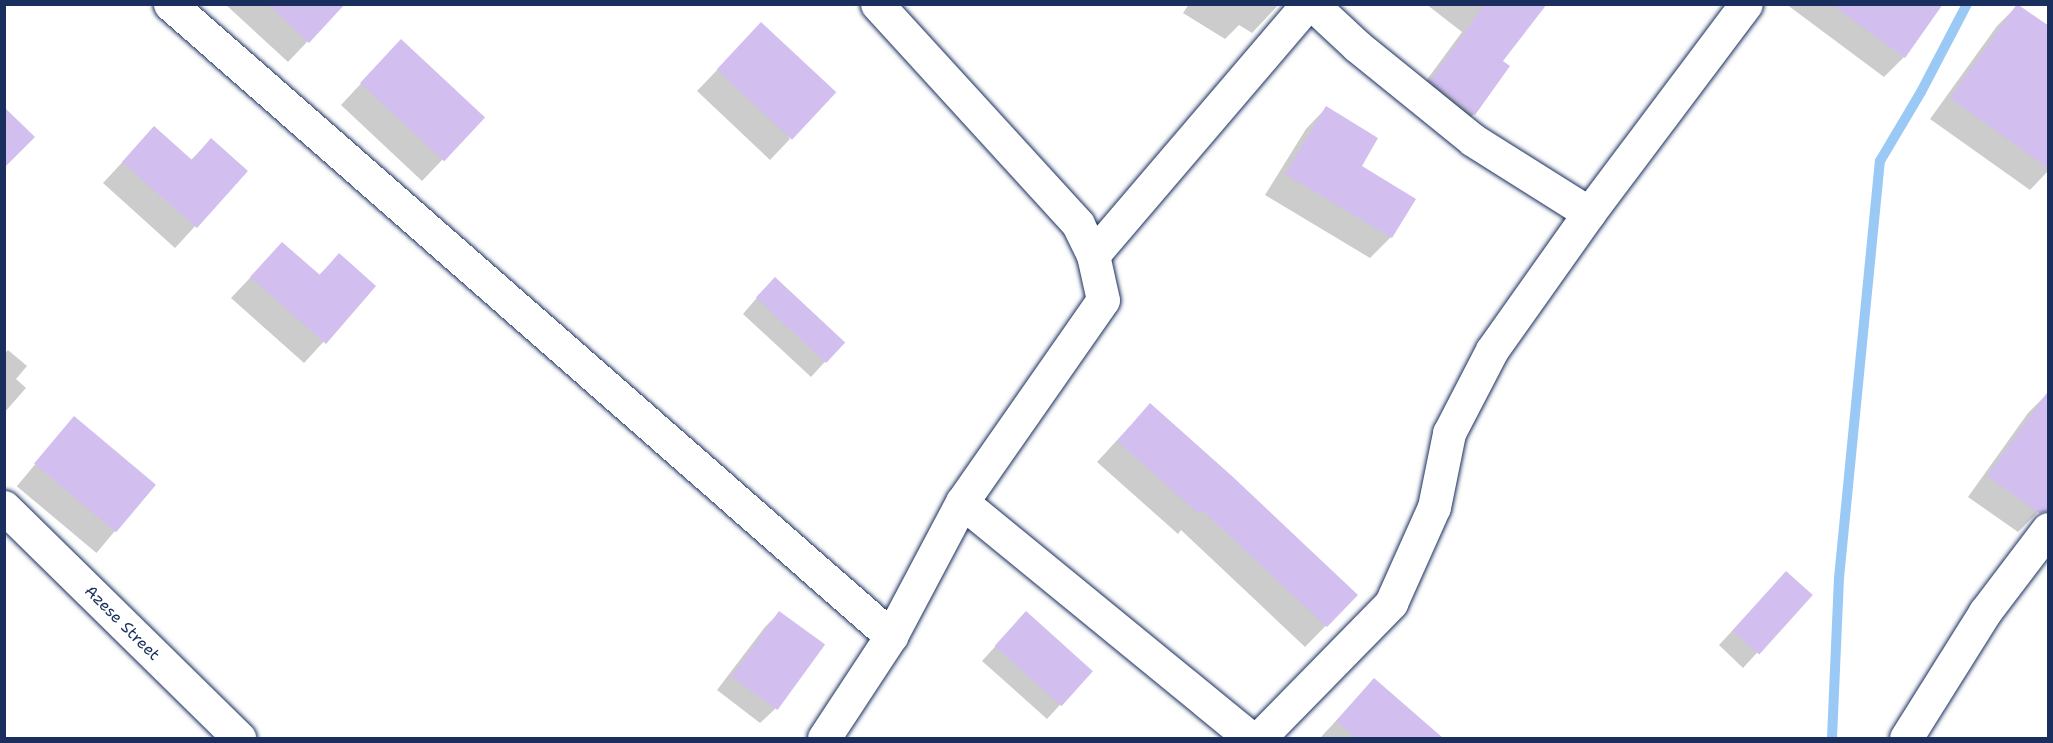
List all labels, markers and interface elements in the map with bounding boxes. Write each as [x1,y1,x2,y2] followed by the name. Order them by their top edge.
[80,581,164,665] street label: Azese Street

